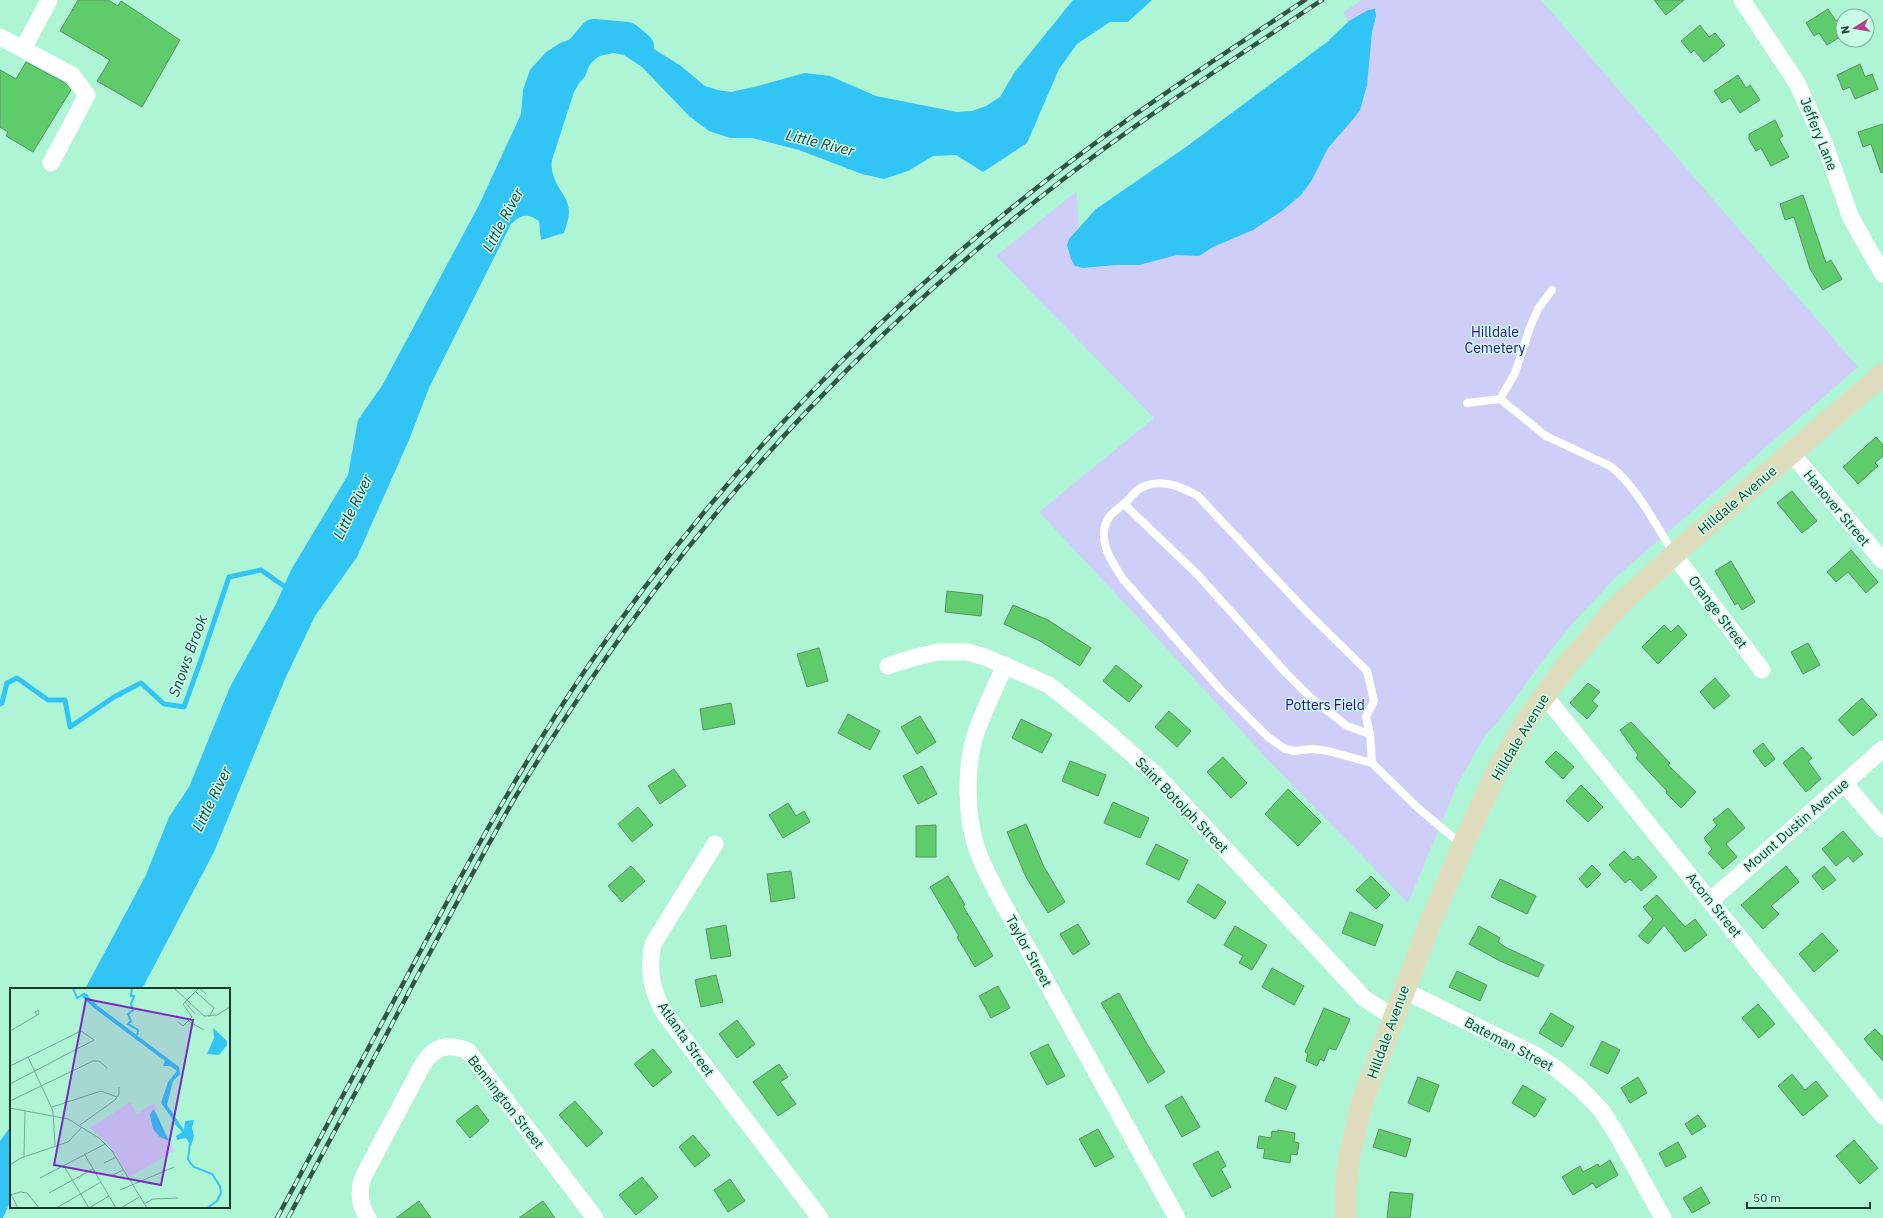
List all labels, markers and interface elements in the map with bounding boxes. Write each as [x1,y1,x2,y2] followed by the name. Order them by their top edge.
[1835,8,1875,48] north arrow
[1838,25,1853,35] text: N
[1796,95,1842,173] street label: Jeffery Lane
[784,125,857,160] water label: Little River
[478,184,528,255] water label: Little River
[1464,323,1526,357] park label: Hilldale Cemetery
[1694,461,1781,538] street label: Hilldale Avenue
[1800,466,1874,550] street label: Hanover Street
[329,471,377,542] water label: Little River
[1685,572,1751,652] street label: Orange Street
[164,612,211,699] water label: Snows Brook
[1487,690,1553,784] street label: Hilldale Avenue
[1285,696,1365,714] park label: Potters Field
[1132,753,1232,857] street label: Saint Botolph Street
[188,763,236,834] water label: Little River
[1740,774,1853,876] street label: Mount Dustin Avenue
[1682,869,1746,941] street label: Acorn Street
[1002,912,1056,990] street label: Taylor Street
[1363,983,1413,1081] street label: Hilldale Avenue
[10,988,230,1208] inset map
[654,998,718,1080] street label: Atlanta Street
[1461,1013,1557,1075] street label: Bateman Street
[464,1052,548,1152] street label: Bennington Street
[1747,1184,1870,1210] scale bar
[1753,1190,1781,1205] text: 50 m

